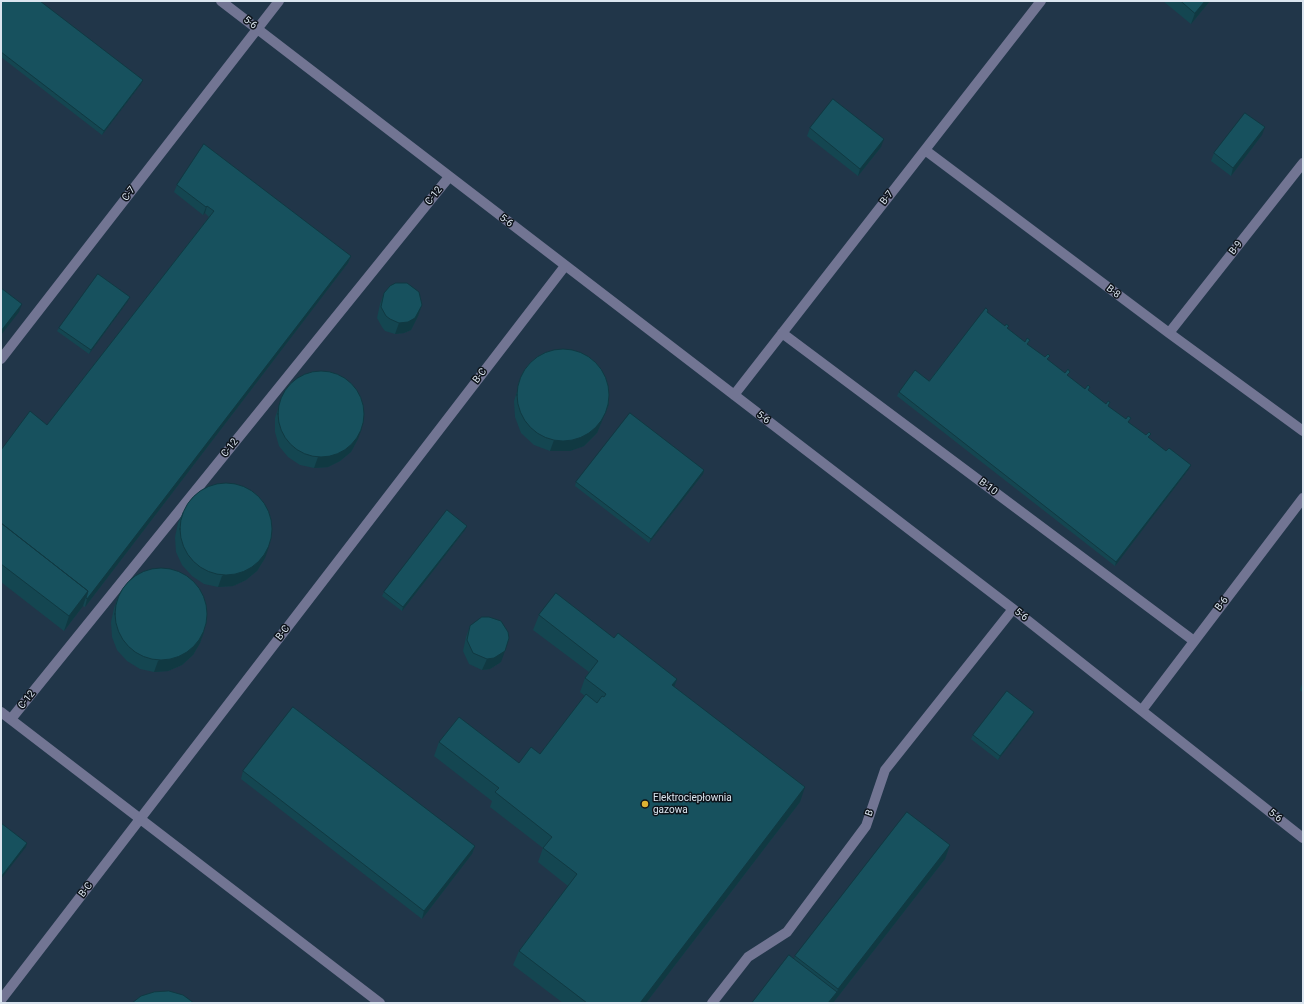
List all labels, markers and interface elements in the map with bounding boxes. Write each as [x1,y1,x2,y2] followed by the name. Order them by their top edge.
[241,14,259,32] street label: 5-6
[120,184,138,204] street label: C-7
[423,184,445,208] street label: C-12
[878,189,896,207] street label: B-7
[497,212,515,230] street label: 5-6
[1227,239,1245,257] street label: B-9
[1104,283,1122,301] street label: B-8
[470,366,490,386] street label: B-C
[754,409,772,427] street label: 5-6
[219,436,241,460] street label: C-12
[976,476,1000,498] street label: B-10
[1213,595,1231,613] street label: B-6
[1012,606,1030,624] street label: 5-6
[273,623,293,643] street label: B-C
[16,688,38,712] street label: C-12
[653,792,732,816] place label: Elektrociepłownia gazowa
[640,799,650,809] marker: Elektrociepłownia gazowa
[1266,807,1284,825] street label: 5-6
[863,808,877,818] street label: B
[77,880,95,900] street label: B-C

